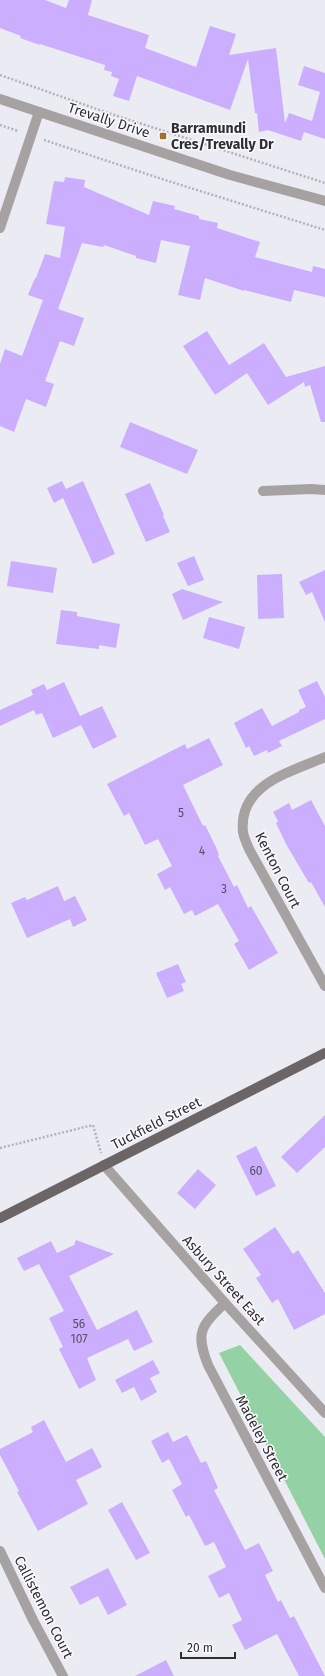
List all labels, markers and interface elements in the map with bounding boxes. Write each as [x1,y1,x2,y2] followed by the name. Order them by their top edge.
[66,99,152,142] street label: Trevally Drive
[171,120,274,153] place label: Barramundi Cres/Trevally Dr
[158,131,168,141] marker: Barramundi Cres/Trevally Dr
[178,806,184,820] house number: 5
[251,829,304,912] street label: Kenton Court
[199,844,206,858] house number: 4
[221,882,227,896] house number: 3
[108,1093,205,1153] street label: Tuckfield Street
[249,1164,263,1178] house number: 60
[179,1232,269,1329] street label: Asbury Street East
[73,1317,85,1331] house number: 56
[71,1332,87,1346] house number: 107
[232,1392,292,1485] street label: Madeley Street
[10,1553,77,1662] street label: Callistemon Court
[181,1634,235,1660] scale bar
[187,1641,213,1655] text: 20 m

